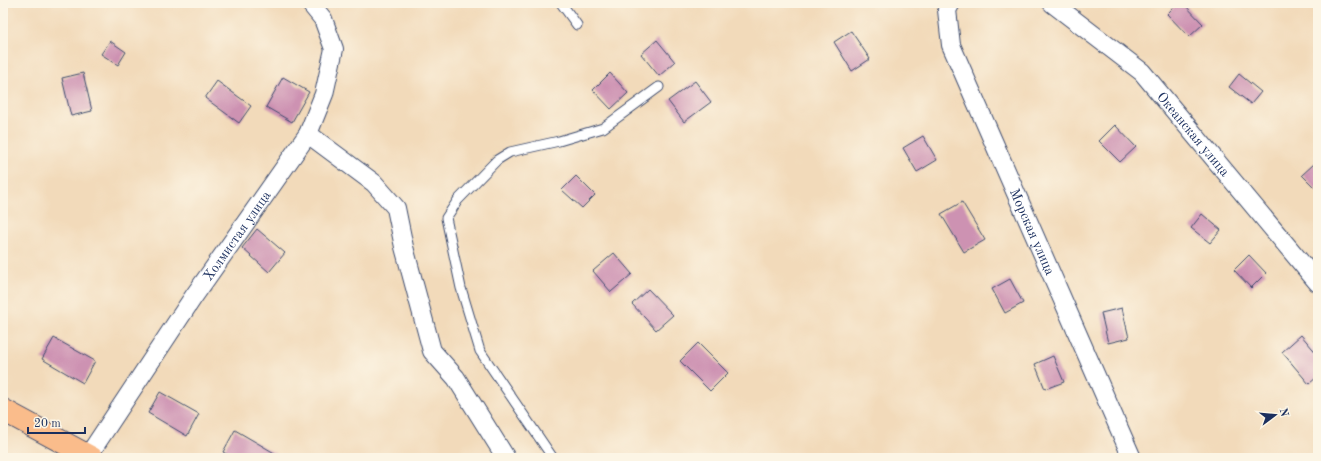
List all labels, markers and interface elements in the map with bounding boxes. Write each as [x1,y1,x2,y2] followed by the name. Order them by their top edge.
[1154,90,1232,179] street label: Океанская улица
[1007,187,1057,277] street label: Морская улица
[201,188,274,284] street label: Холмистая улица
[1255,395,1295,435] north arrow
[1277,407,1290,419] text: N
[28,409,85,435] scale bar
[34,418,61,430] text: 20 m

